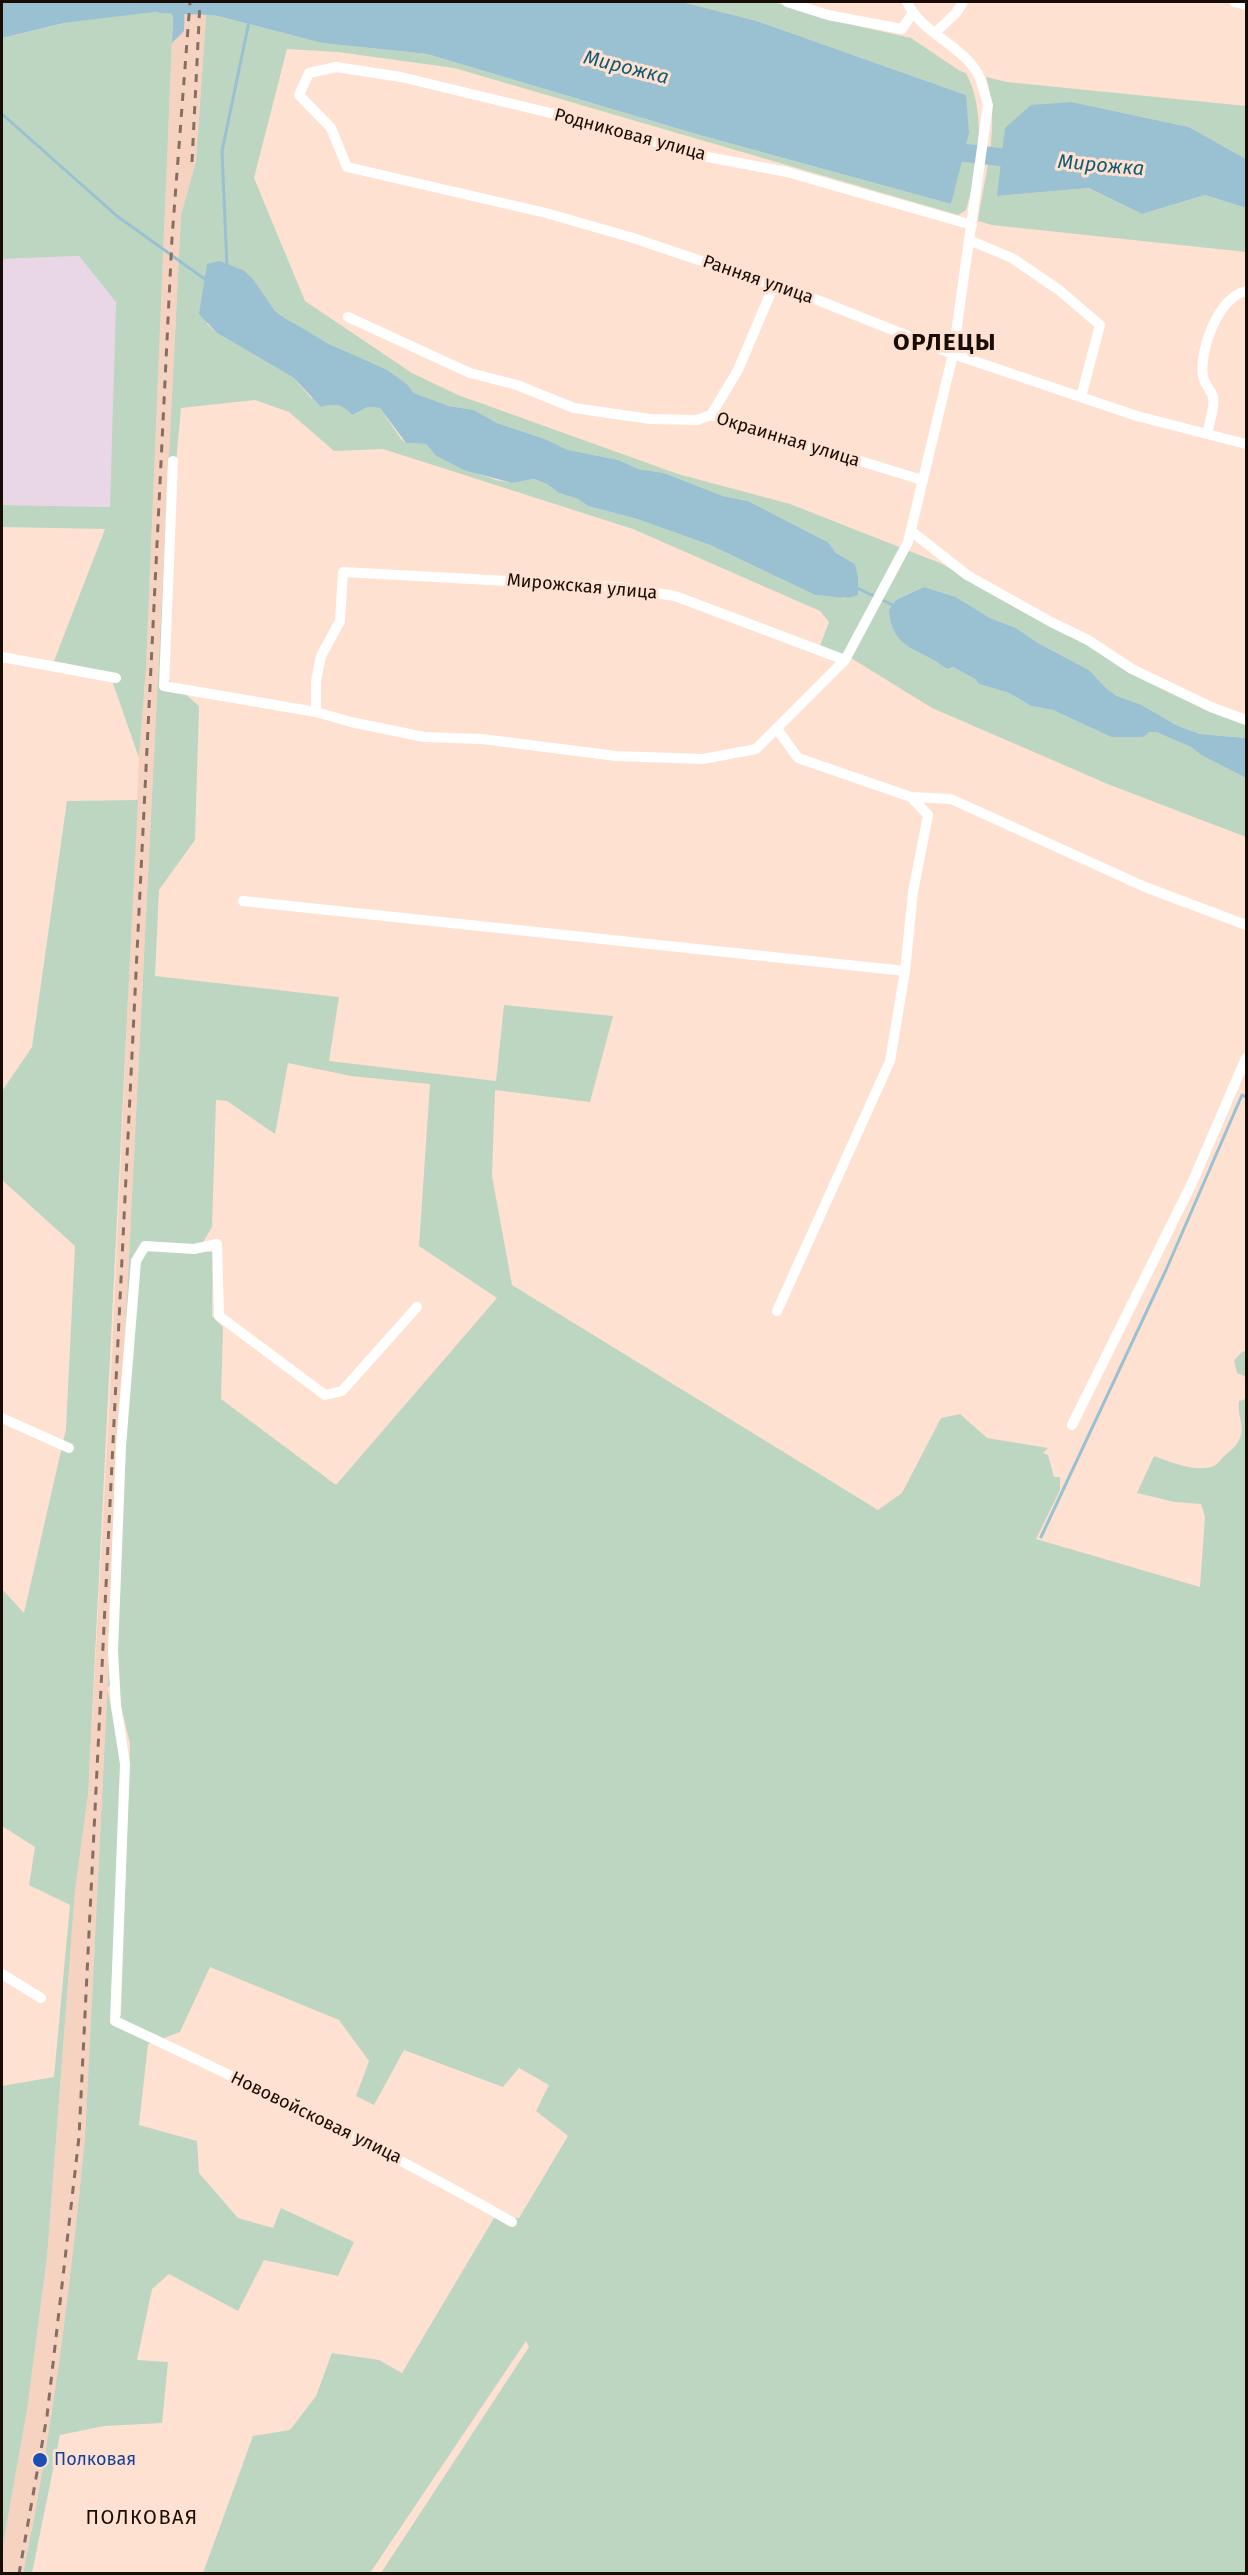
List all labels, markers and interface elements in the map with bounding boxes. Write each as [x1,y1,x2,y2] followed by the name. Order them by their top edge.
[581,46,671,90] water label: Мирожка
[552,104,708,166] street label: Родниковая улица
[1057,150,1145,182] water label: Мирожка
[700,251,816,309] street label: Ранняя улица
[893,329,997,357] district label: ОРЛЕЦЫ
[714,408,862,472] street label: Окраинная улица
[506,570,658,604] street label: Мирожская улица
[227,2067,405,2169] street label: Нововойсковая улица
[54,2449,136,2471] place label: Полковая
[31,2451,49,2469] marker: Полковая
[85,2506,199,2530] district label: ПОЛКОВАЯ

